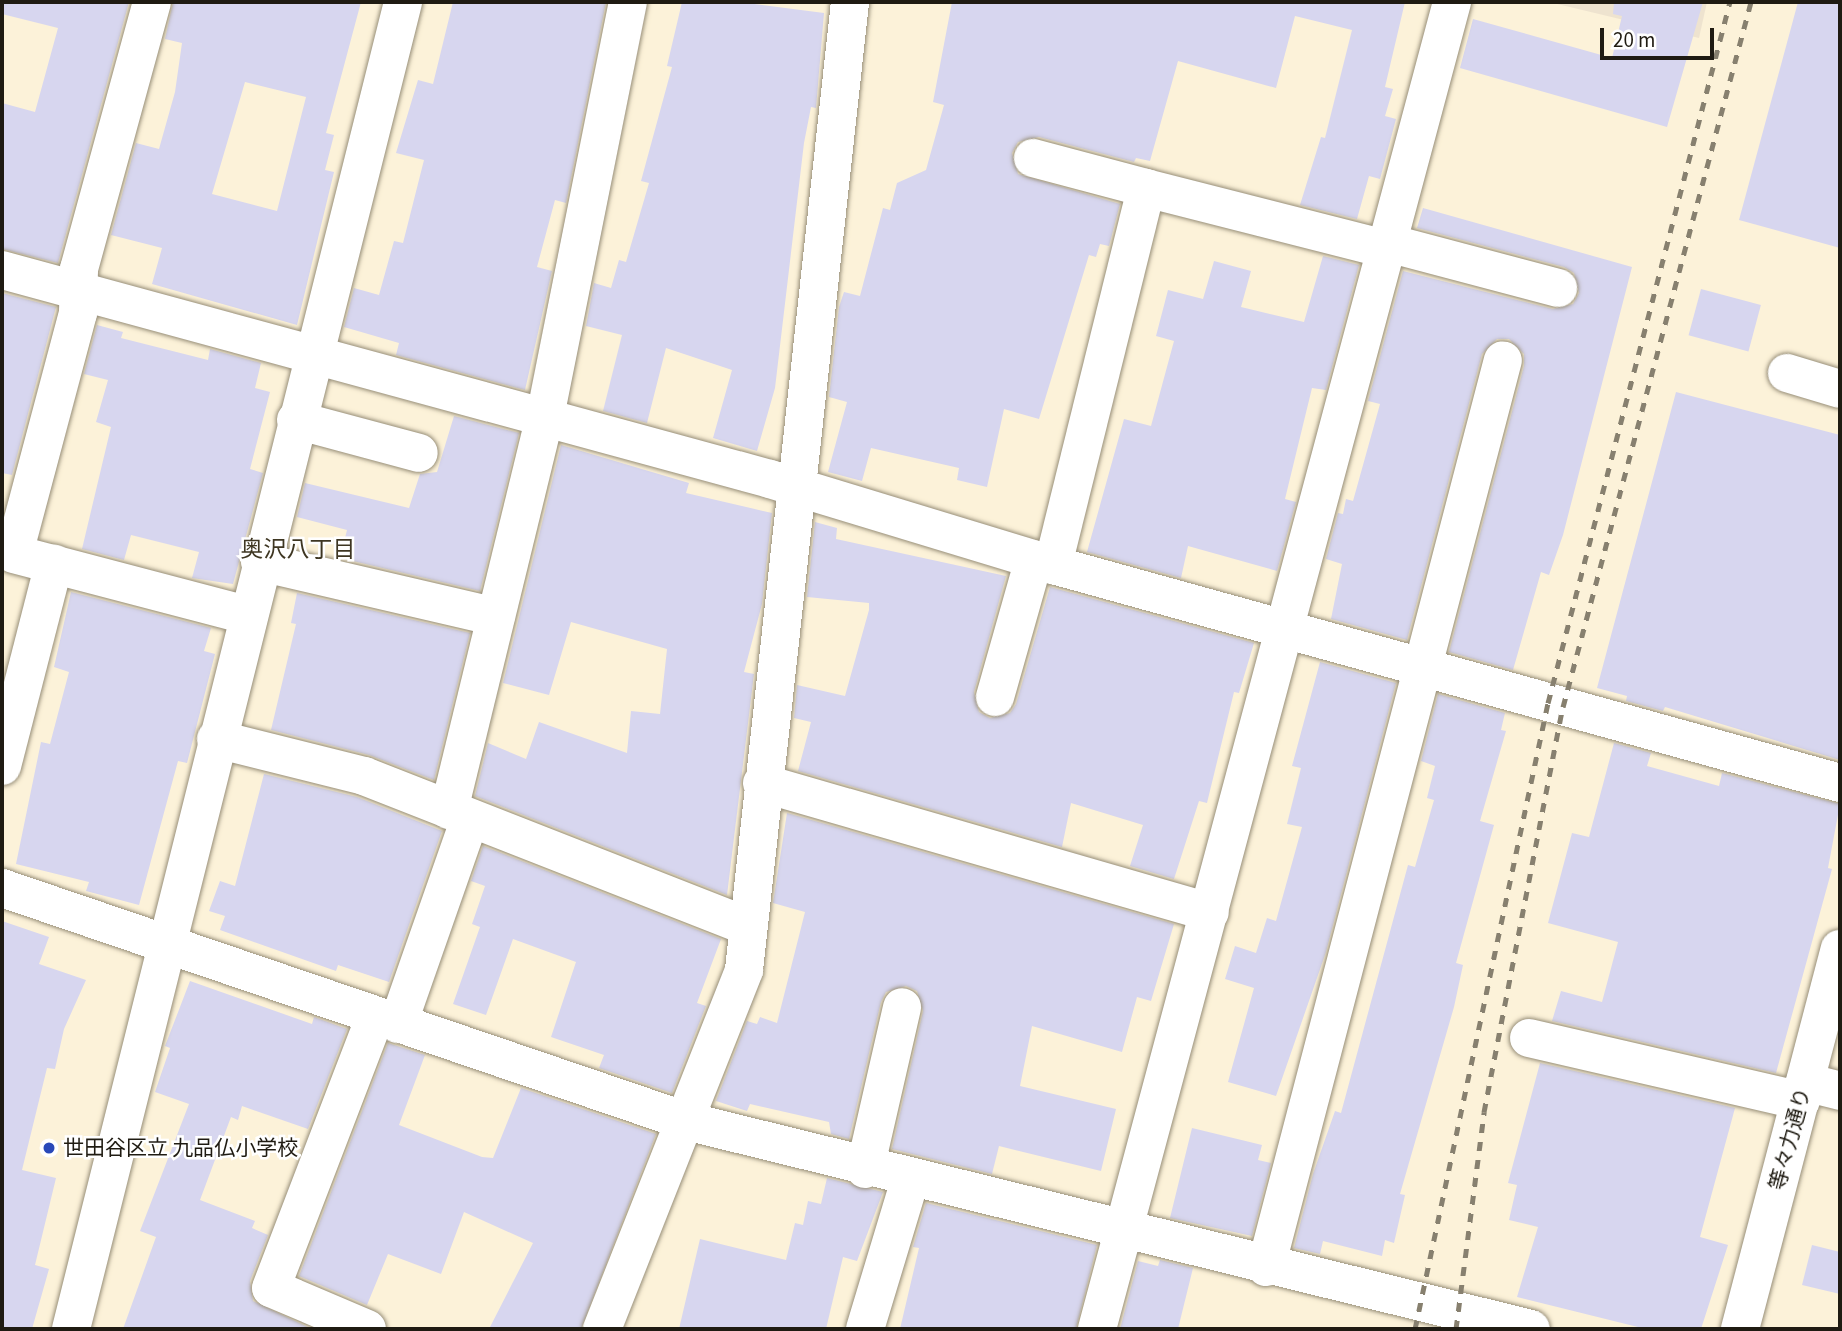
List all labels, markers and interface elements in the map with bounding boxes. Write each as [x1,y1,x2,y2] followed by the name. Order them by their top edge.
[1604,14,1718,58] scale bar
[1613,25,1655,55] text: 20 m
[241,536,355,564] district label: 奥沢八丁目
[1764,1085,1816,1193] street label: 等々力通り
[63,1135,298,1161] place label: 世田谷区立 九品仏小学校
[41,1140,57,1156] marker: 世田谷区立 九品仏小学校

